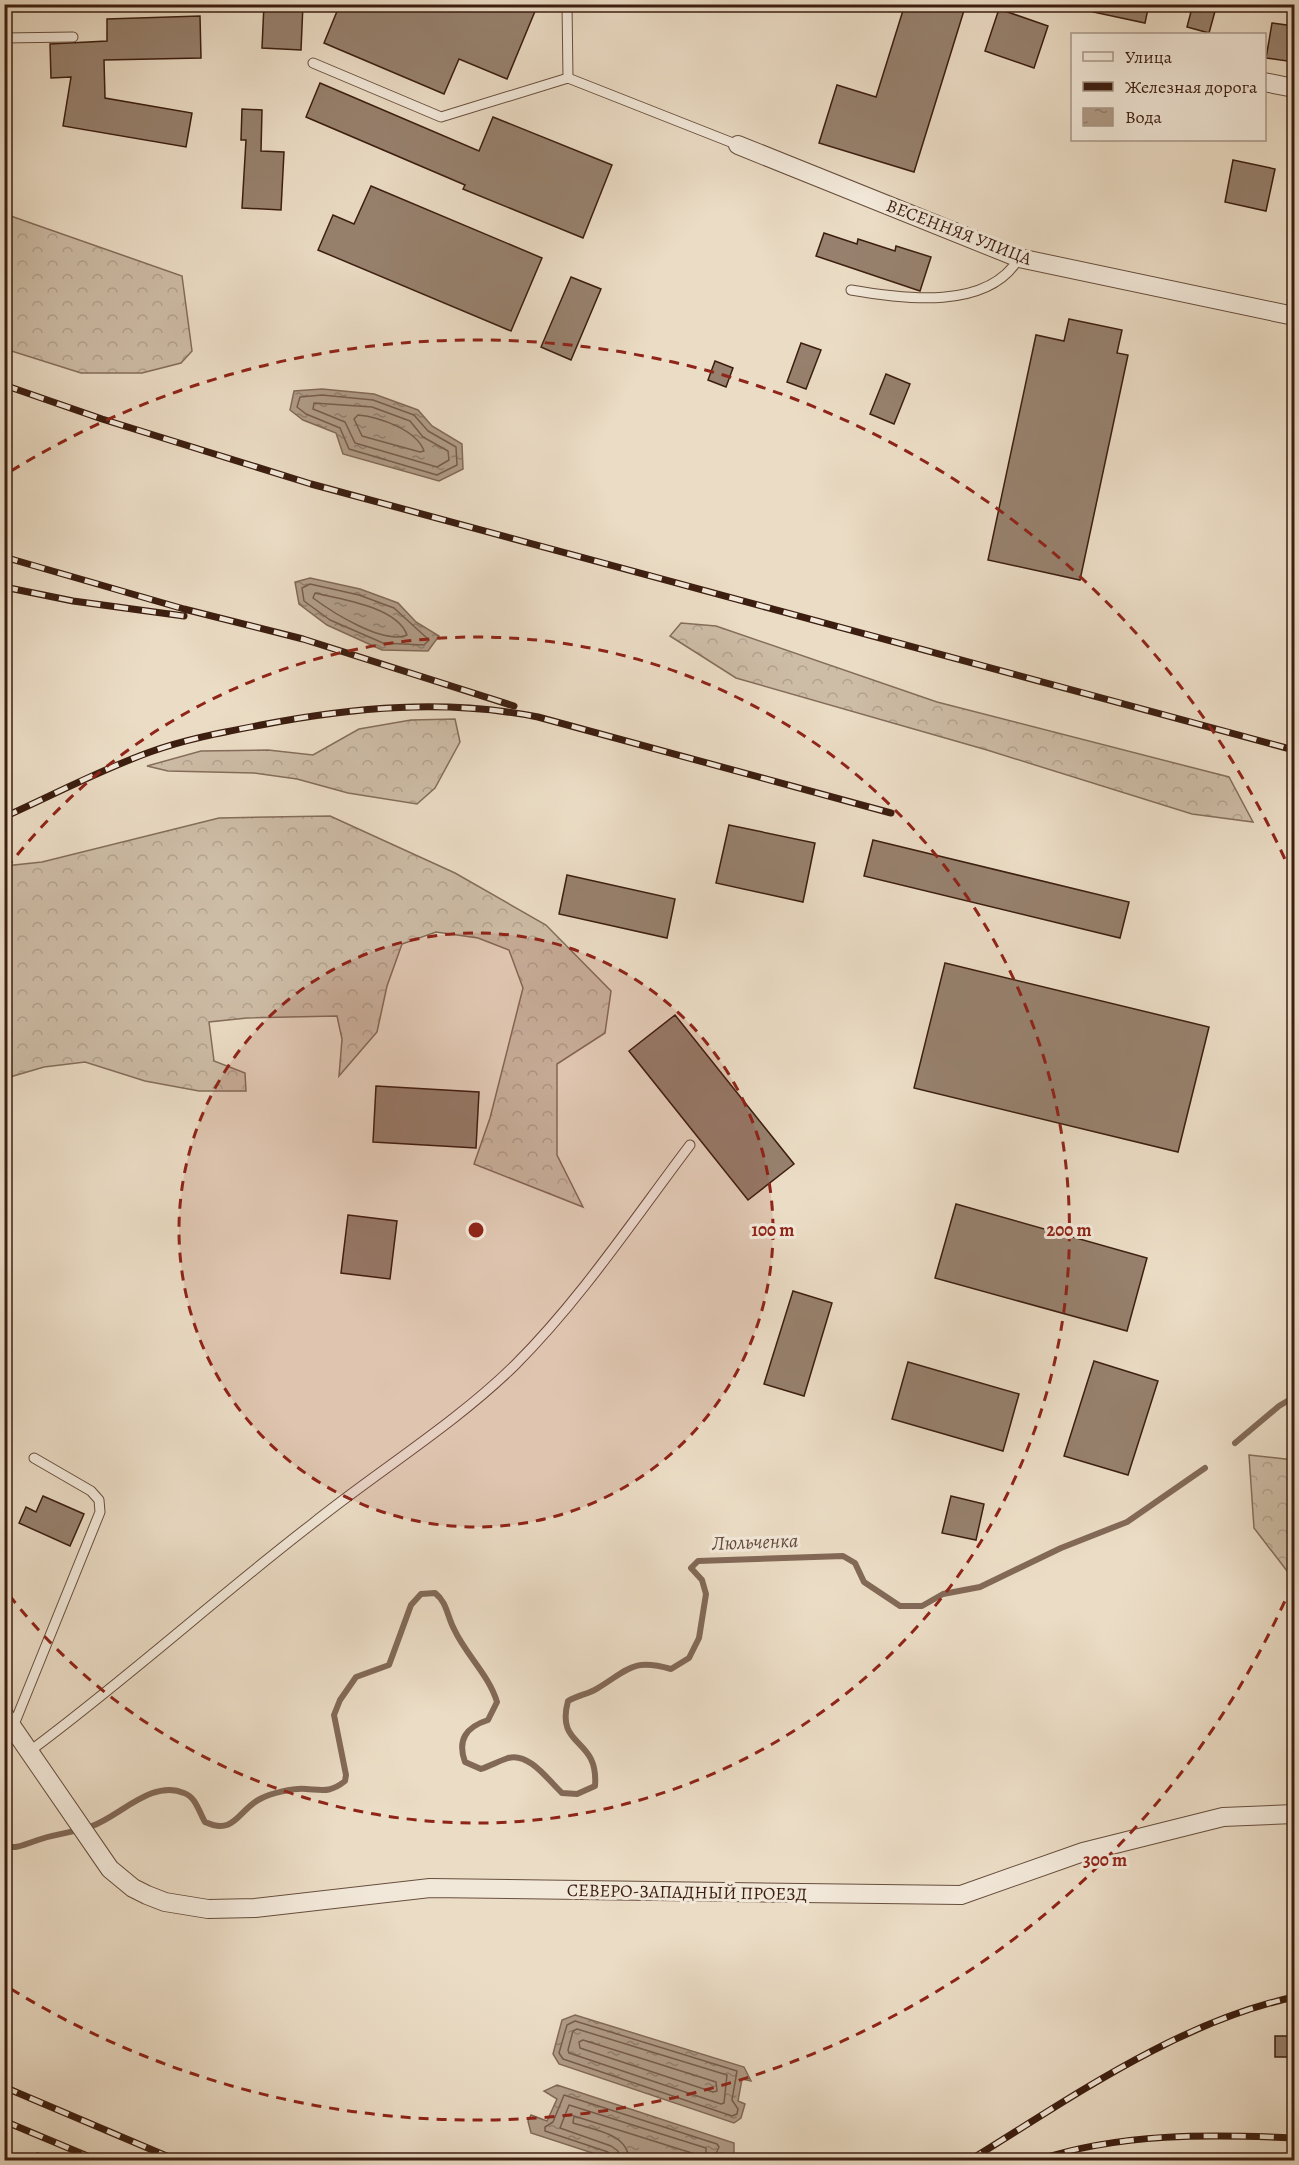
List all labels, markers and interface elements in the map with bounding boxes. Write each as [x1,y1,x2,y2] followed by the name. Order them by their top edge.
[1071,33,1266,141] legend
[1125,45,1173,69] text: Улица
[1125,75,1258,99] text: Железная дорога
[1125,105,1163,129] text: Вода
[883,193,1036,271] street label: ВЕСЕННЯЯ УЛИЦА
[752,1218,794,1242] text: 100 m
[1046,1218,1092,1242] text: 200 m
[466,1220,486,1240] centre of rings
[710,1527,799,1557] water label: Люльченка
[1083,1848,1127,1872] text: 300 m
[567,1878,807,1906] street label: СЕВЕРО-ЗАПАДНЫЙ ПРОЕЗД

